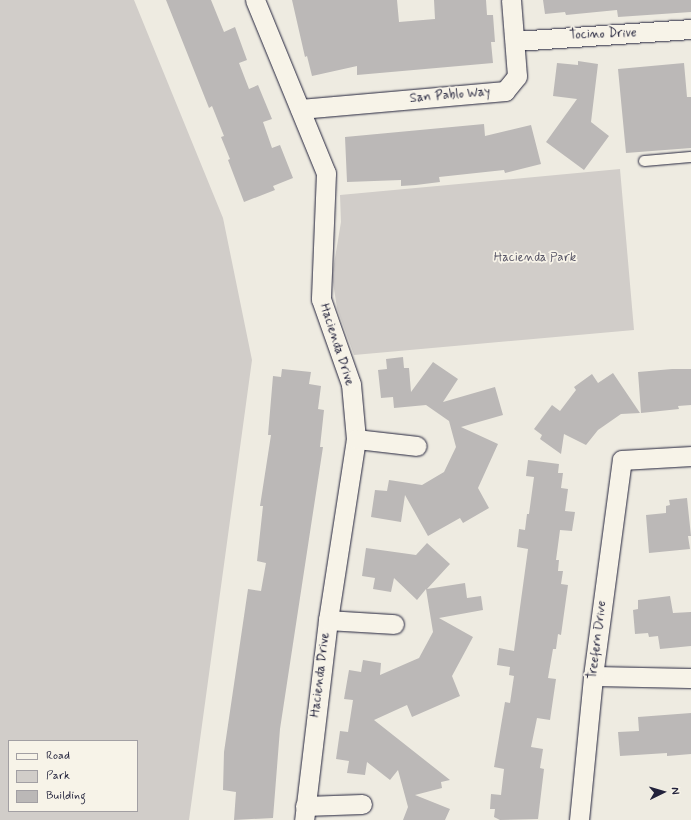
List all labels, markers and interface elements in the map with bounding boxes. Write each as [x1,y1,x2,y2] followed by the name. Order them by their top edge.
[569,26,637,44] street label: Tocino Drive
[408,85,492,107] street label: San Pablo Way
[494,250,576,266] park label: Hacienda Park
[315,302,357,388] street label: Hacienda Drive
[586,600,610,680] street label: Treefern Drive
[308,632,334,718] street label: Hacienda Drive
[8,740,138,812] legend
[46,748,70,764] text: Road
[46,768,70,784] text: Park
[643,772,683,812] north arrow
[668,787,682,795] text: N
[46,788,86,804] text: Building

